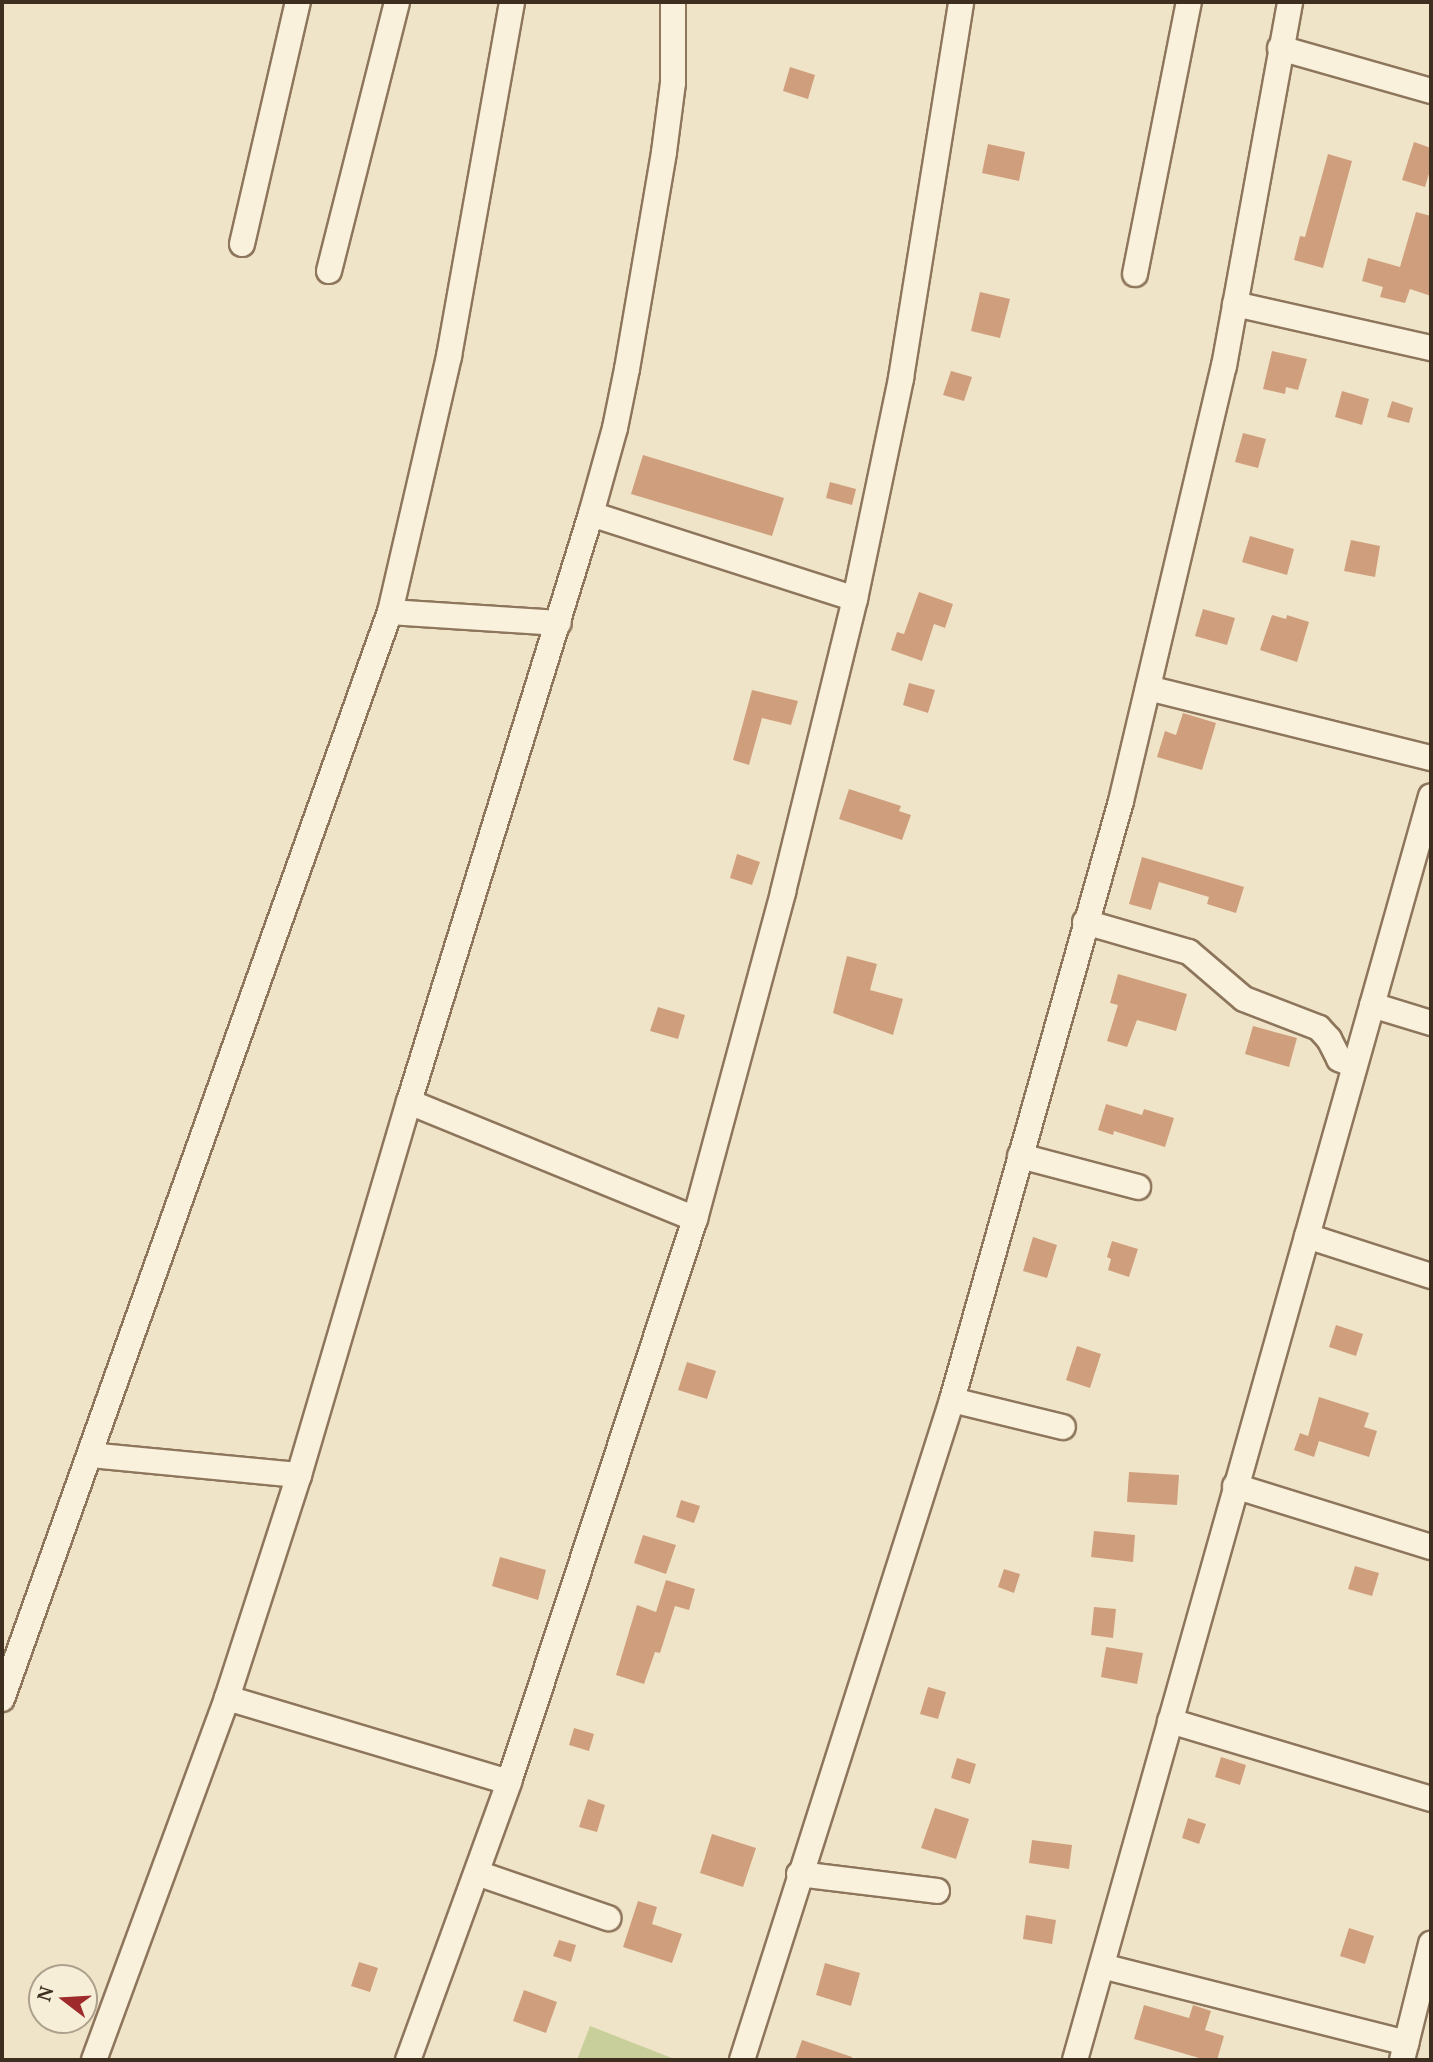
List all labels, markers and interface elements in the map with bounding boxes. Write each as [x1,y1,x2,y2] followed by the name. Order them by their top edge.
[28,1964,98,2034] north arrow
[30,1983,58,2004] text: N

